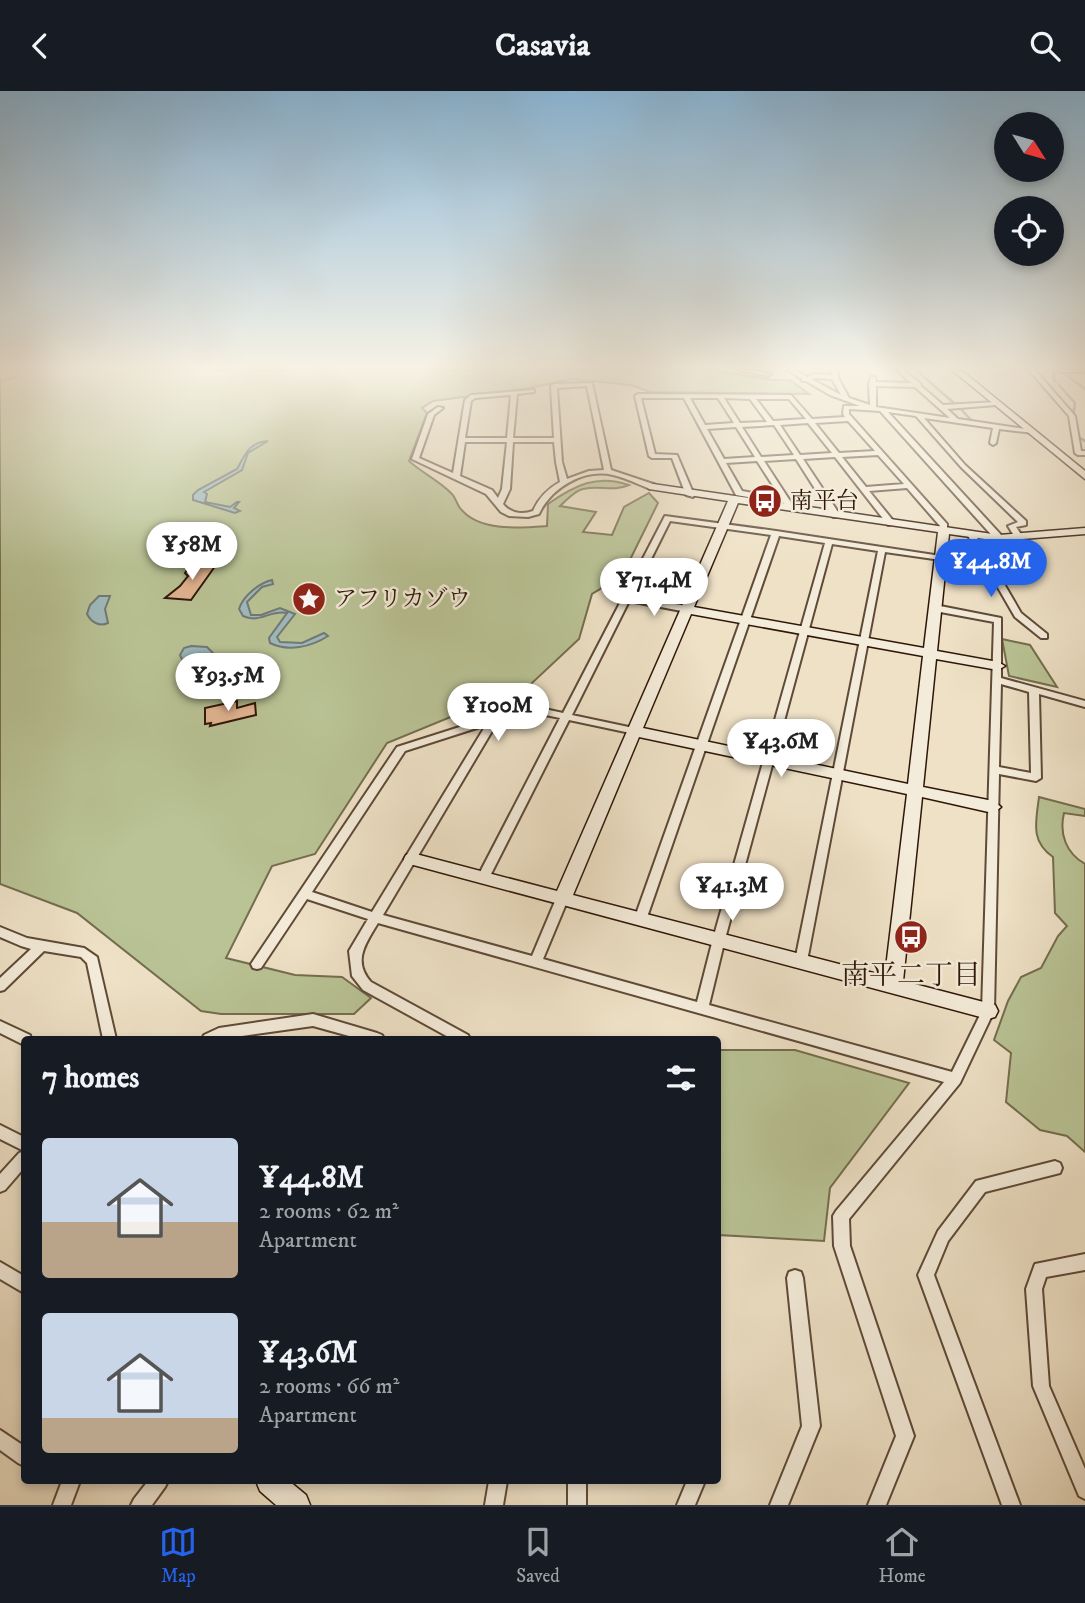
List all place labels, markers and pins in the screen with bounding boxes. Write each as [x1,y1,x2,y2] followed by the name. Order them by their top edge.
[746,482,784,520] bus stop icon: 南平台
[790,487,859,516] place label: 南平台
[151,523,233,582] pin: ¥58M
[934,539,1048,599] pin: ¥44.8M
[597,559,711,618] pin: ¥71.4M
[290,580,328,618] place icon: アフリカゾウ
[334,585,471,614] place label: アフリカゾウ
[171,653,285,713] pin: ¥93.5M
[449,683,547,743] pin: ¥100M
[724,719,838,779] pin: ¥43.6M
[675,863,789,923] pin: ¥41.3M
[892,918,930,956] bus stop icon: 南平二丁目
[841,958,981,993] place label: 南平二丁目

